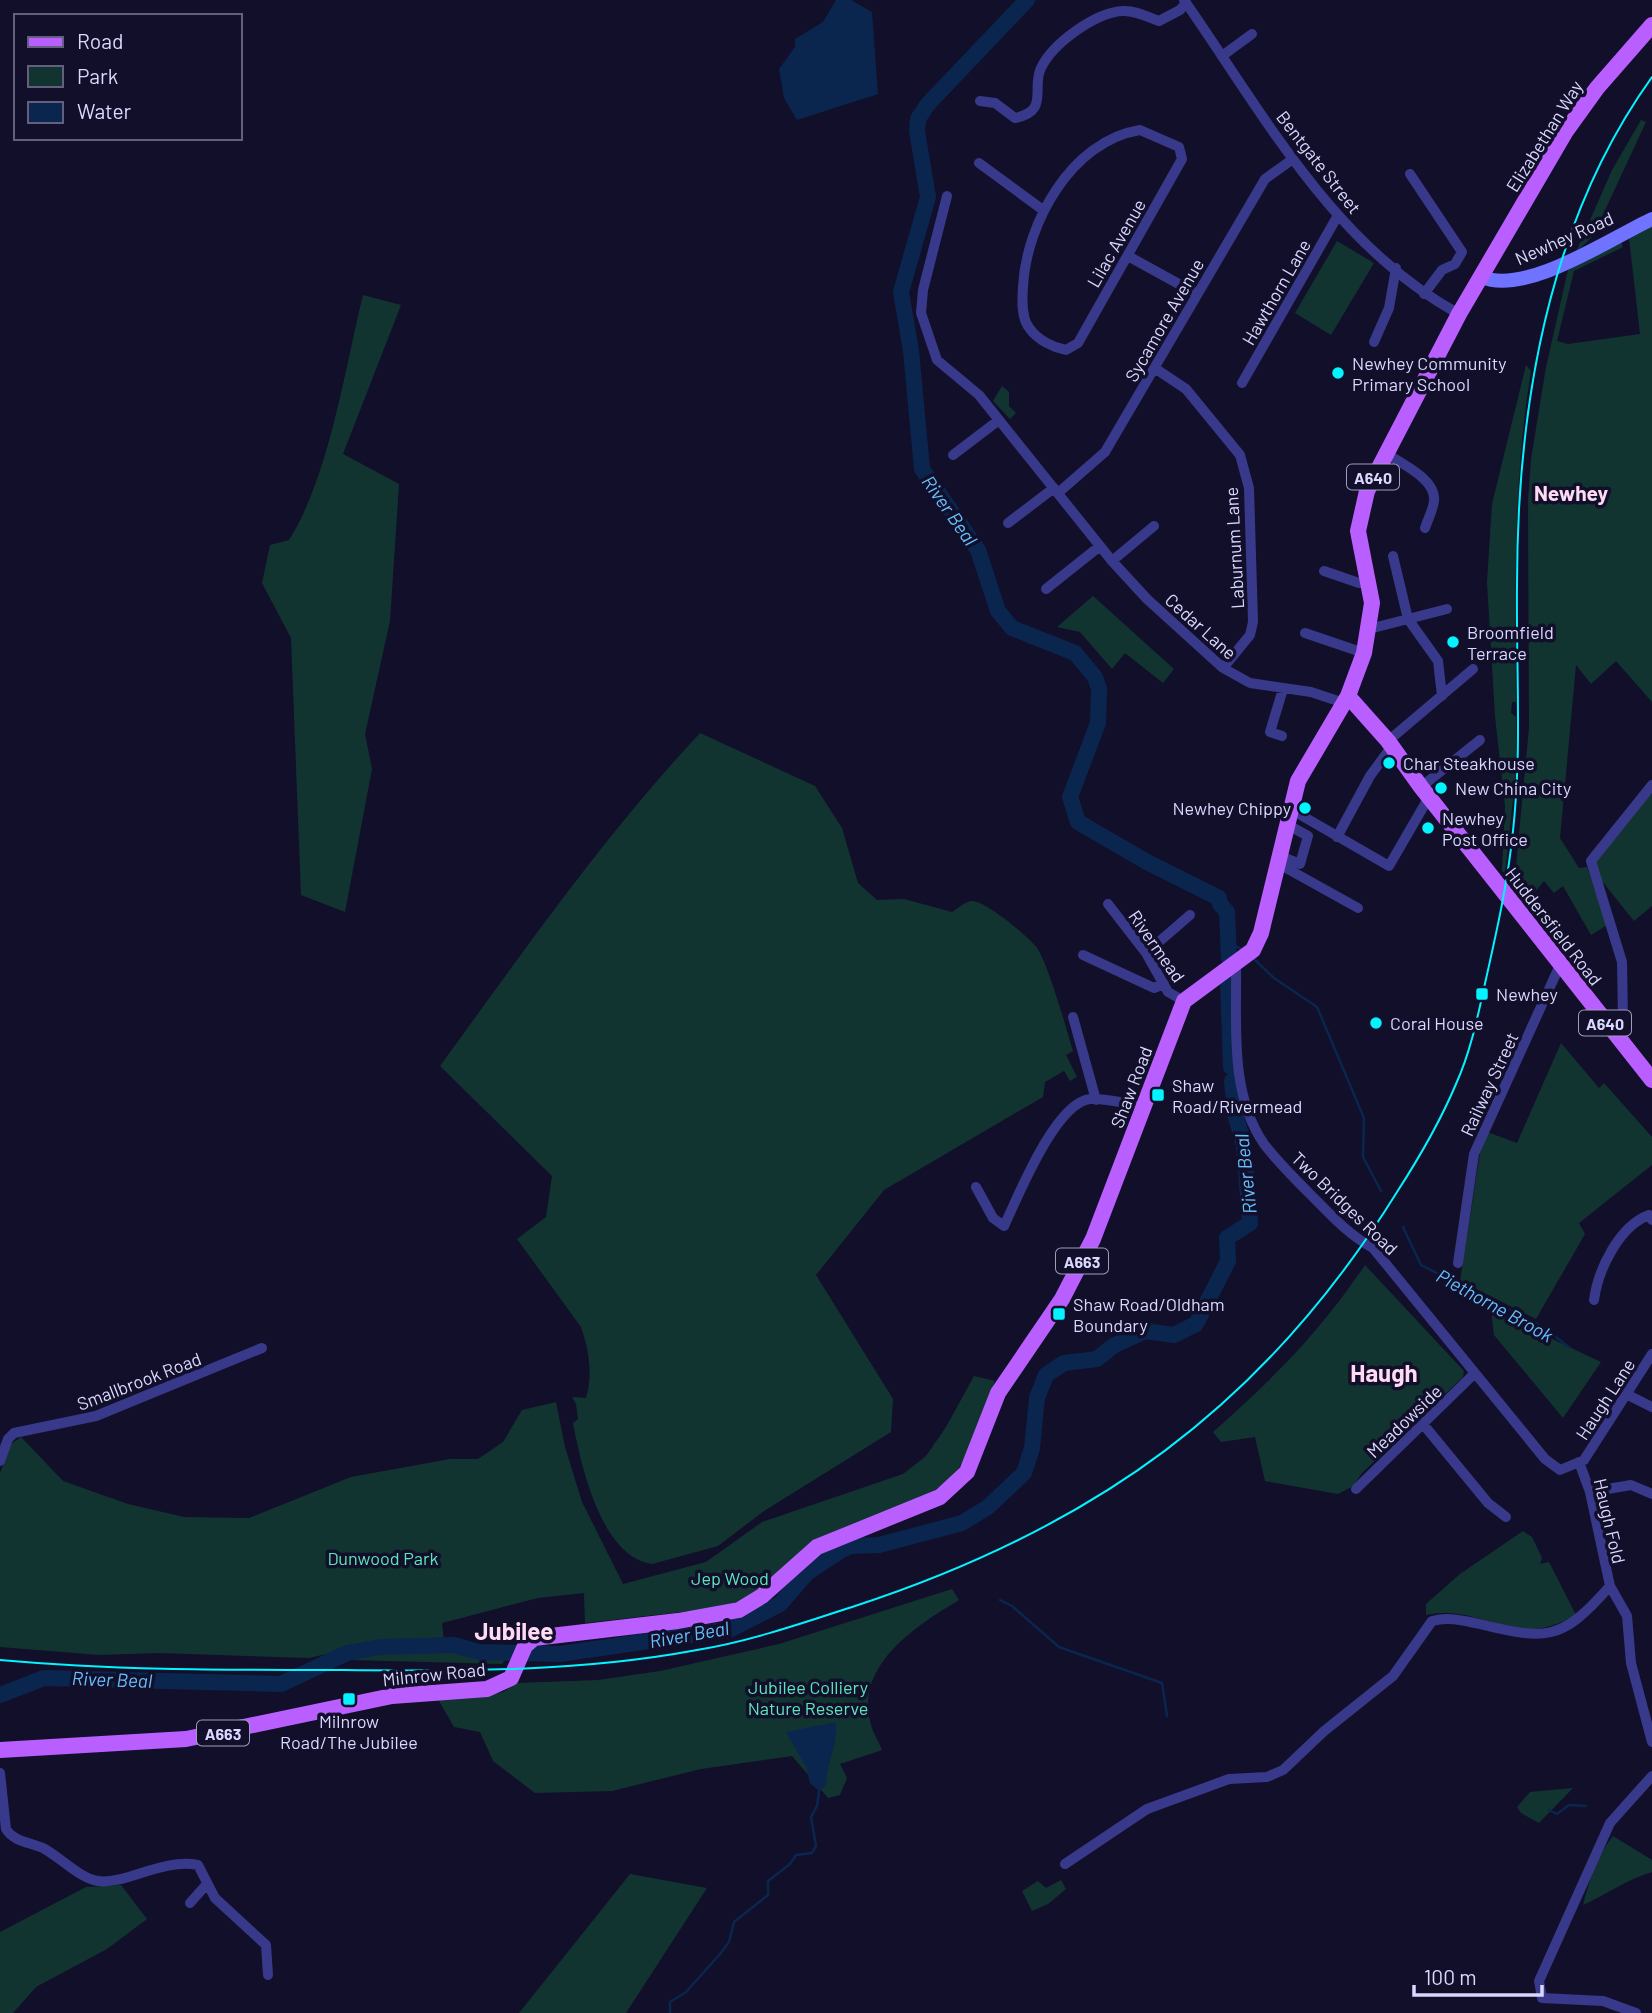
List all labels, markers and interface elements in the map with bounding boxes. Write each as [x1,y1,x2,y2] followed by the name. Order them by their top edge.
[14,14,242,140] legend
[77,28,123,53] text: Road
[77,63,118,88] text: Park
[1501,76,1587,196] street label: Elizabethan Way
[77,98,132,123] text: Water
[1272,106,1366,218] street label: Bentgate Street
[1082,195,1150,291] street label: Lilac Avenue
[1512,207,1616,269] street label: Newhey Road
[1237,235,1315,349] street label: Hawthorn Lane
[1120,255,1208,385] street label: Sycamore Avenue
[1352,352,1507,395] place label: Newhey Community Primary School
[1330,365,1346,381] marker: Newhey Community Primary School
[1347,464,1399,490] road number: A640
[918,471,983,550] water label: River Beal
[1534,480,1609,505] district label: Newhey
[1220,487,1248,609] street label: Laburnum Lane
[1161,588,1241,664] street label: Cedar Lane
[1467,621,1554,664] place label: Broomfield Terrace
[1445,634,1461,650] marker: Broomfield Terrace
[1403,752,1535,774] place label: Char Steakhouse
[1381,755,1397,771] marker: Char Steakhouse
[1455,777,1571,799] place label: New China City
[1433,780,1449,796] marker: New China City
[1172,797,1291,819] place label: Newhey Chippy
[1297,800,1313,816] marker: Newhey Chippy
[1442,807,1528,850] place label: Newhey Post Office
[1420,820,1436,836] marker: Newhey Post Office
[1501,863,1607,989] street label: Huddersfield Road
[1124,906,1190,986] street label: Rivermead
[1496,983,1558,1005] place label: Newhey
[1474,986,1490,1002] marker: Newhey
[1579,1010,1631,1036] road number: A640
[1390,1012,1484,1034] place label: Coral House
[1368,1015,1384,1031] marker: Coral House
[1455,1029,1523,1139] street label: Railway Street
[1105,1043,1157,1131] street label: Shaw Road
[1172,1074,1302,1117] place label: Shaw Road/Rivermead
[1150,1087,1166,1103] marker: Shaw Road/Rivermead
[1229,1132,1261,1215] water label: River Beal
[1287,1147,1403,1259] street label: Two Bridges Road
[1056,1248,1108,1274] road number: A663
[1433,1264,1558,1347] water label: Piethorne Brook
[1073,1293,1225,1336] place label: Shaw Road/Oldham Boundary
[1051,1306,1067,1322] marker: Shaw Road/Oldham Boundary
[74,1347,204,1415] street label: Smallbrook Road
[1571,1354,1639,1444] street label: Haugh Lane
[1350,1358,1418,1387] district label: Haugh
[1362,1380,1446,1462] street label: Meadowside
[1590,1476,1630,1566] street label: Haugh Fold
[327,1547,439,1569] park label: Dunwood Park
[691,1567,769,1589] park label: Jep Wood
[475,1616,553,1645] district label: Jubilee
[647,1616,731,1652] water label: River Beal
[381,1658,487,1690] street label: Milnrow Road
[71,1666,153,1692] water label: River Beal
[748,1676,868,1719] park label: Jubilee Colliery Nature Reserve
[341,1691,357,1707] marker: Milnrow Road/The Jubilee
[280,1710,418,1753] place label: Milnrow Road/The Jubilee
[197,1721,249,1746] road number: A663
[1414,1954,1542,1998] scale bar
[1424,1964,1477,1989] text: 100 m

